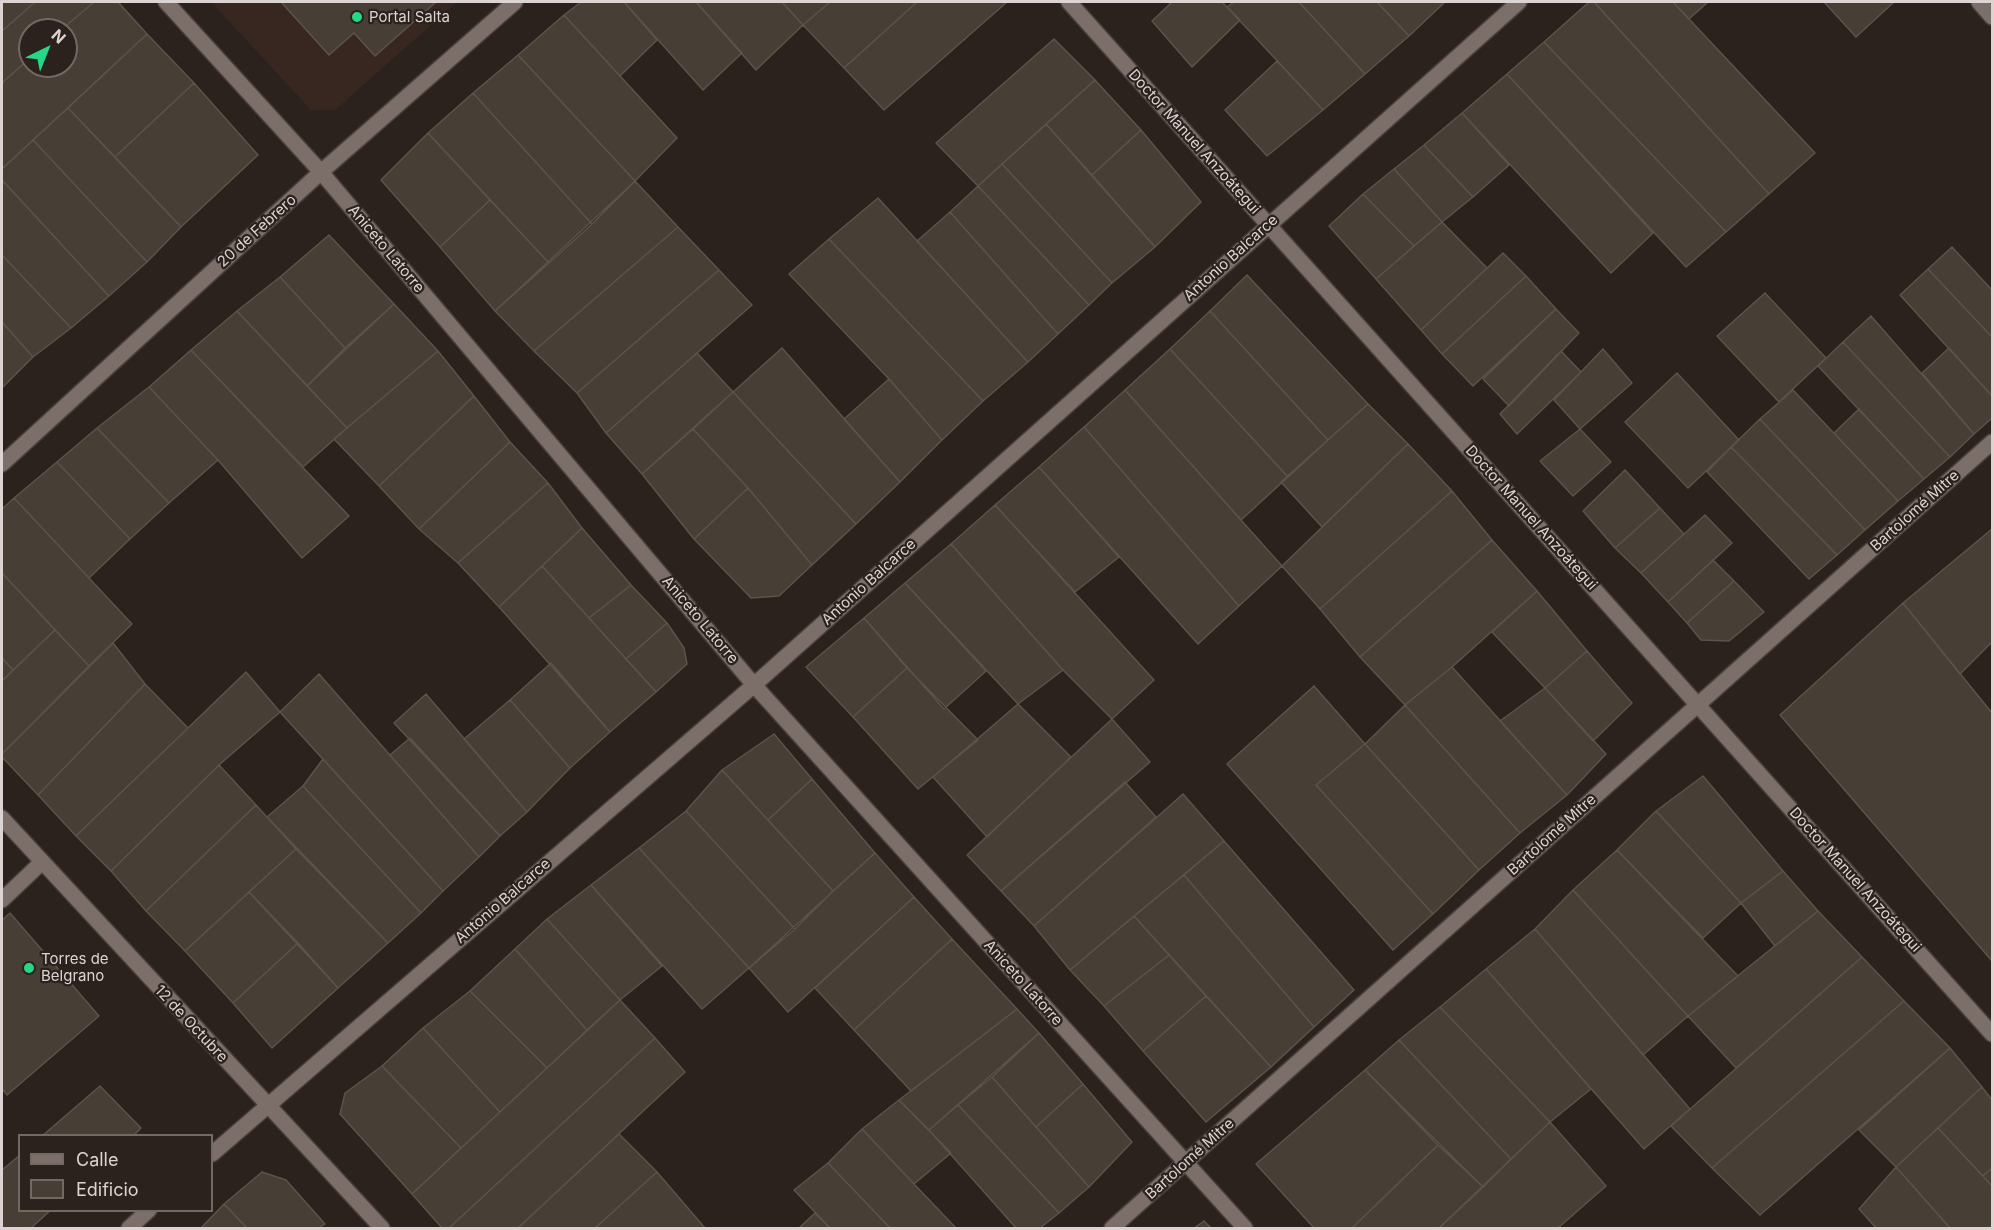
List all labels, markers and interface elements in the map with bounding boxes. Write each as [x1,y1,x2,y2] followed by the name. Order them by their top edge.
[369,8,450,26] place label: Portal Salta
[350,10,364,24] marker: Portal Salta
[18,18,78,78] north arrow
[48,25,70,48] text: N
[1124,66,1264,218] street label: Doctor Manuel Anzoátegui
[214,191,300,271] street label: 20 de Febrero
[344,202,428,296] street label: Aniceto Latorre
[1180,211,1282,305] street label: Antonio Balcarce
[1461,442,1601,594] street label: Doctor Manuel Anzoátegui
[1867,467,1963,555] street label: Bartolomé Mitre
[818,535,920,629] street label: Antonio Balcarce
[658,573,742,667] street label: Aniceto Latorre
[1504,791,1600,879] street label: Bartolomé Mitre
[1785,804,1925,956] street label: Doctor Manuel Anzoátegui
[452,855,554,947] street label: Antonio Balcarce
[980,937,1066,1029] street label: Aniceto Latorre
[41,950,109,985] place label: Torres de Belgrano
[22,961,36,975] marker: Torres de Belgrano
[151,982,231,1066] street label: 12 de Octubre
[1142,1115,1238,1203] street label: Bartolomé Mitre
[18,1134,213,1212] legend
[76,1149,118,1170] text: Calle
[76,1179,139,1200] text: Edificio

